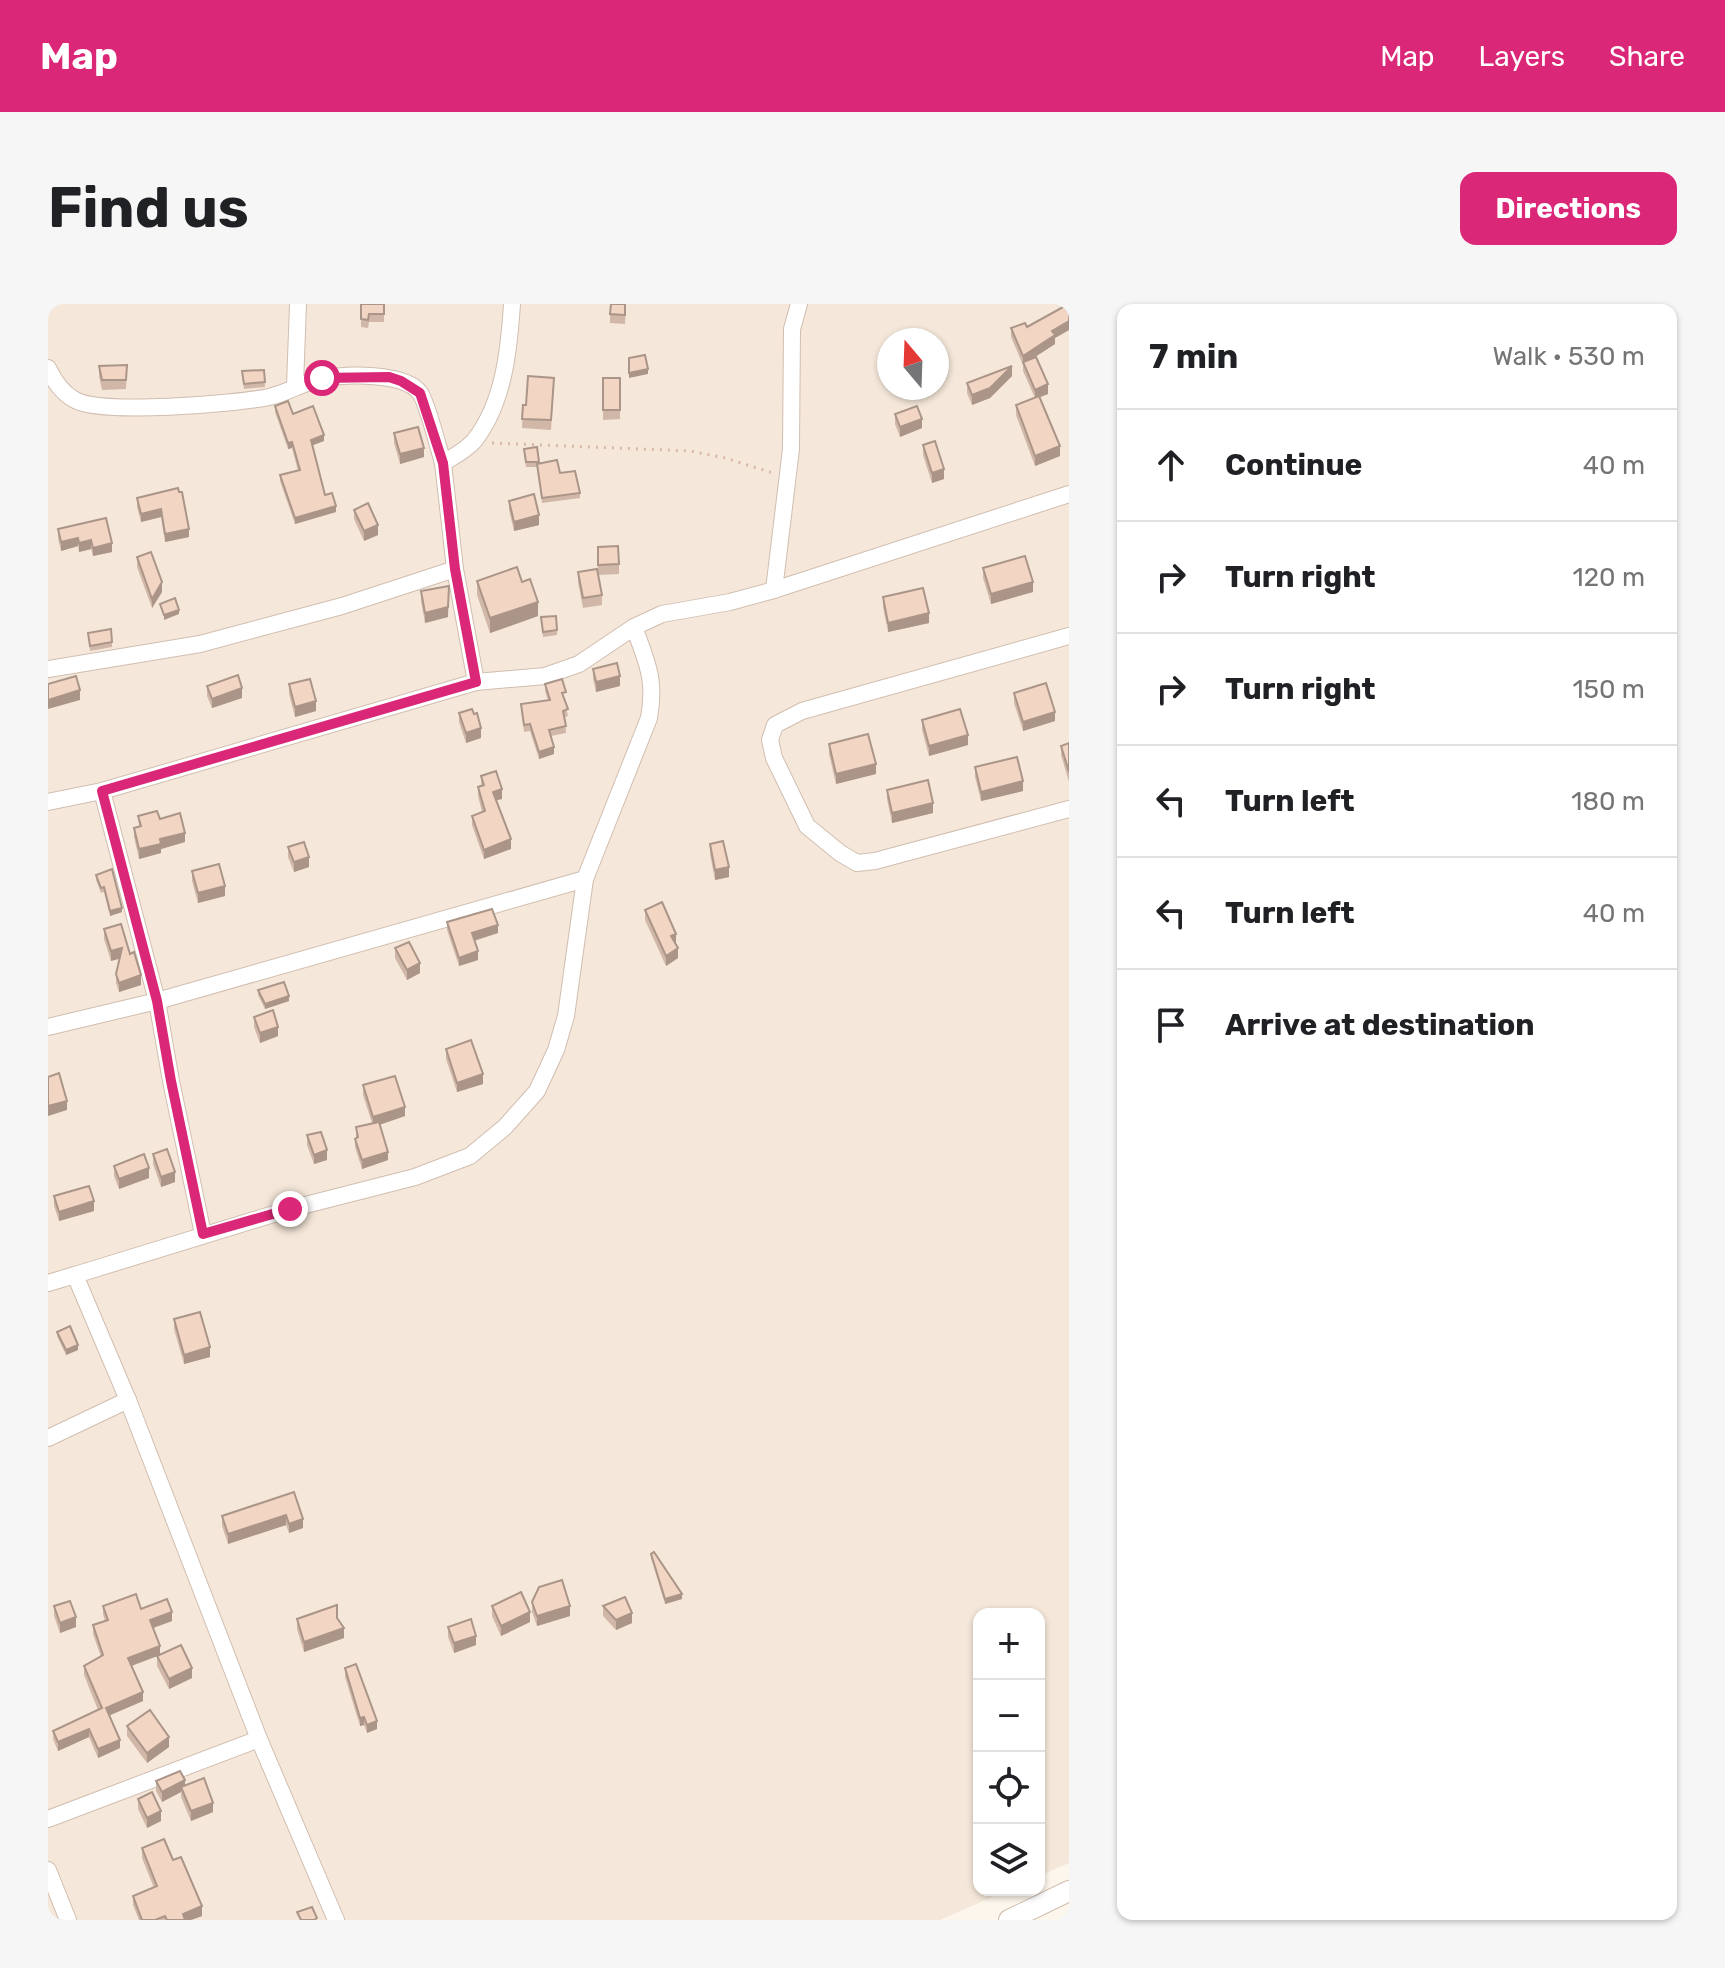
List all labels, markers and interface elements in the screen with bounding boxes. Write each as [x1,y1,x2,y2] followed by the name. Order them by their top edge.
[40,33,118,79] text: Map
[1380,40,1435,73] text: Map
[1479,40,1565,73] text: Layers
[1609,40,1685,73] text: Share
[1460,172,1677,245] button: Directions
[48,175,249,241] text: Find us
[877,328,949,400] north arrow
[1149,336,1238,377] text: 7 min
[1493,341,1645,372] text: Walk · 530 m
[304,360,340,396] route start
[1149,443,1193,487] icon: ahead
[1225,447,1362,483] text: Continue
[1583,450,1645,481] text: 40 m
[1149,555,1193,599] icon: right
[1225,559,1376,595] text: Turn right
[1573,562,1645,593] text: 120 m
[1149,667,1193,711] icon: right
[1225,671,1376,707] text: Turn right
[1572,674,1645,705] text: 150 m
[1149,779,1193,823] icon: left
[1225,783,1355,819] text: Turn left
[1571,786,1645,817] text: 180 m
[1149,891,1193,935] icon: left
[1225,895,1355,931] text: Turn left
[1583,898,1645,929] text: 40 m
[1149,1003,1193,1047] icon: arrive
[1225,1007,1535,1043] text: Arrive at destination
[272,1191,308,1227] route end
[973,1608,1045,1896] map controls
[973,1608,1045,1680] button: +
[973,1680,1045,1752] button: −
[973,1752,1045,1824] button: locate
[973,1824,1045,1896] button: layers

